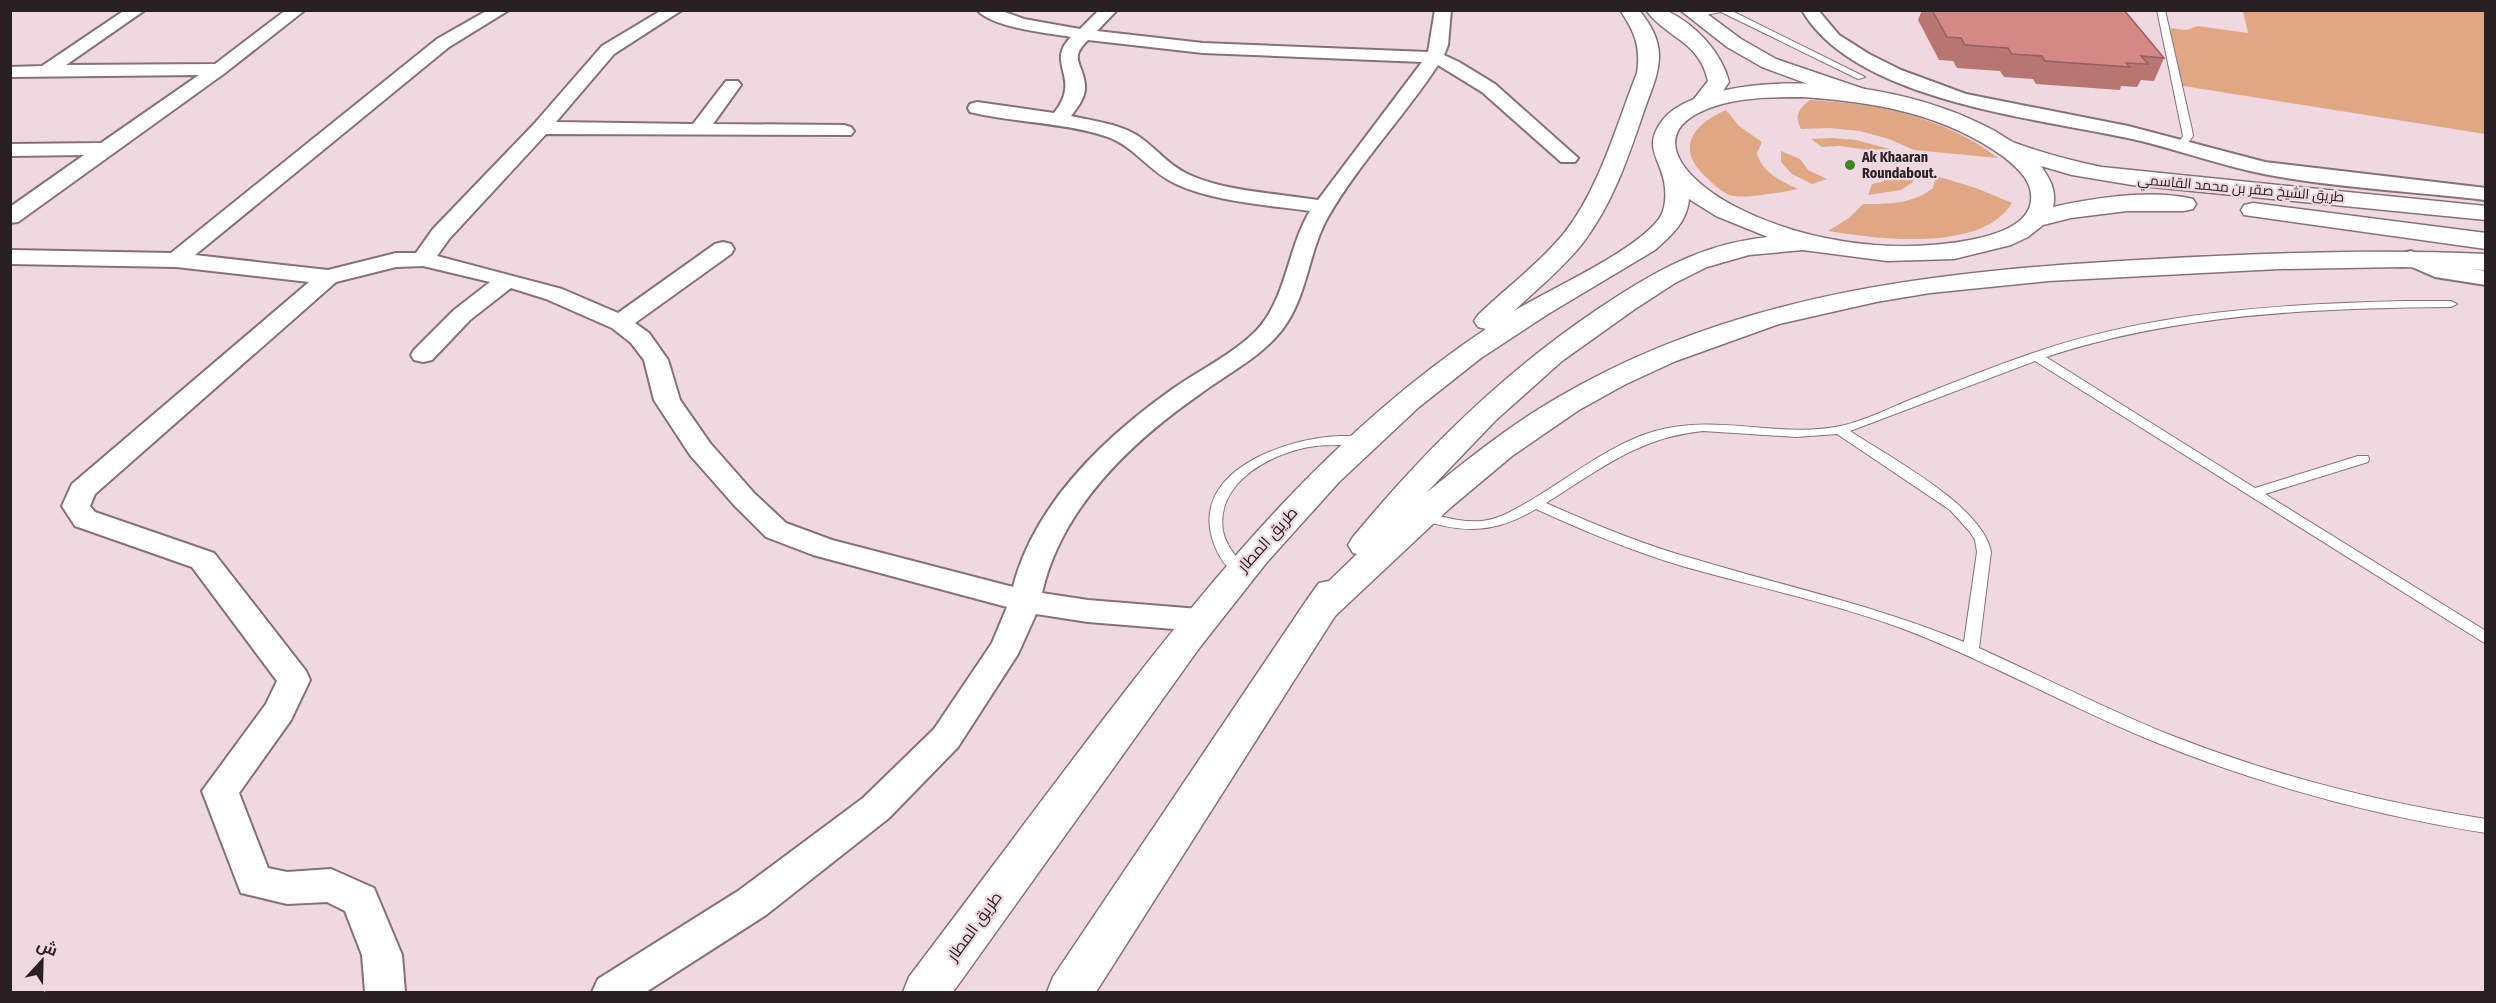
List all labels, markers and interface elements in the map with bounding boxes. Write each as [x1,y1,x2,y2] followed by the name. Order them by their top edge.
[1861,149,1937,182] place label: Ak Khaaran Roundabout.
[1843,158,1857,172] marker: Ak Khaaran Roundabout.
[2137,171,2345,209] street label: طريق الشيخ صقر بن محمد القاسمي
[1233,503,1302,577] street label: طريق المطار
[942,888,1007,966] street label: طريق المطار
[12,931,72,991] north arrow
[34,935,61,960] text: ش

